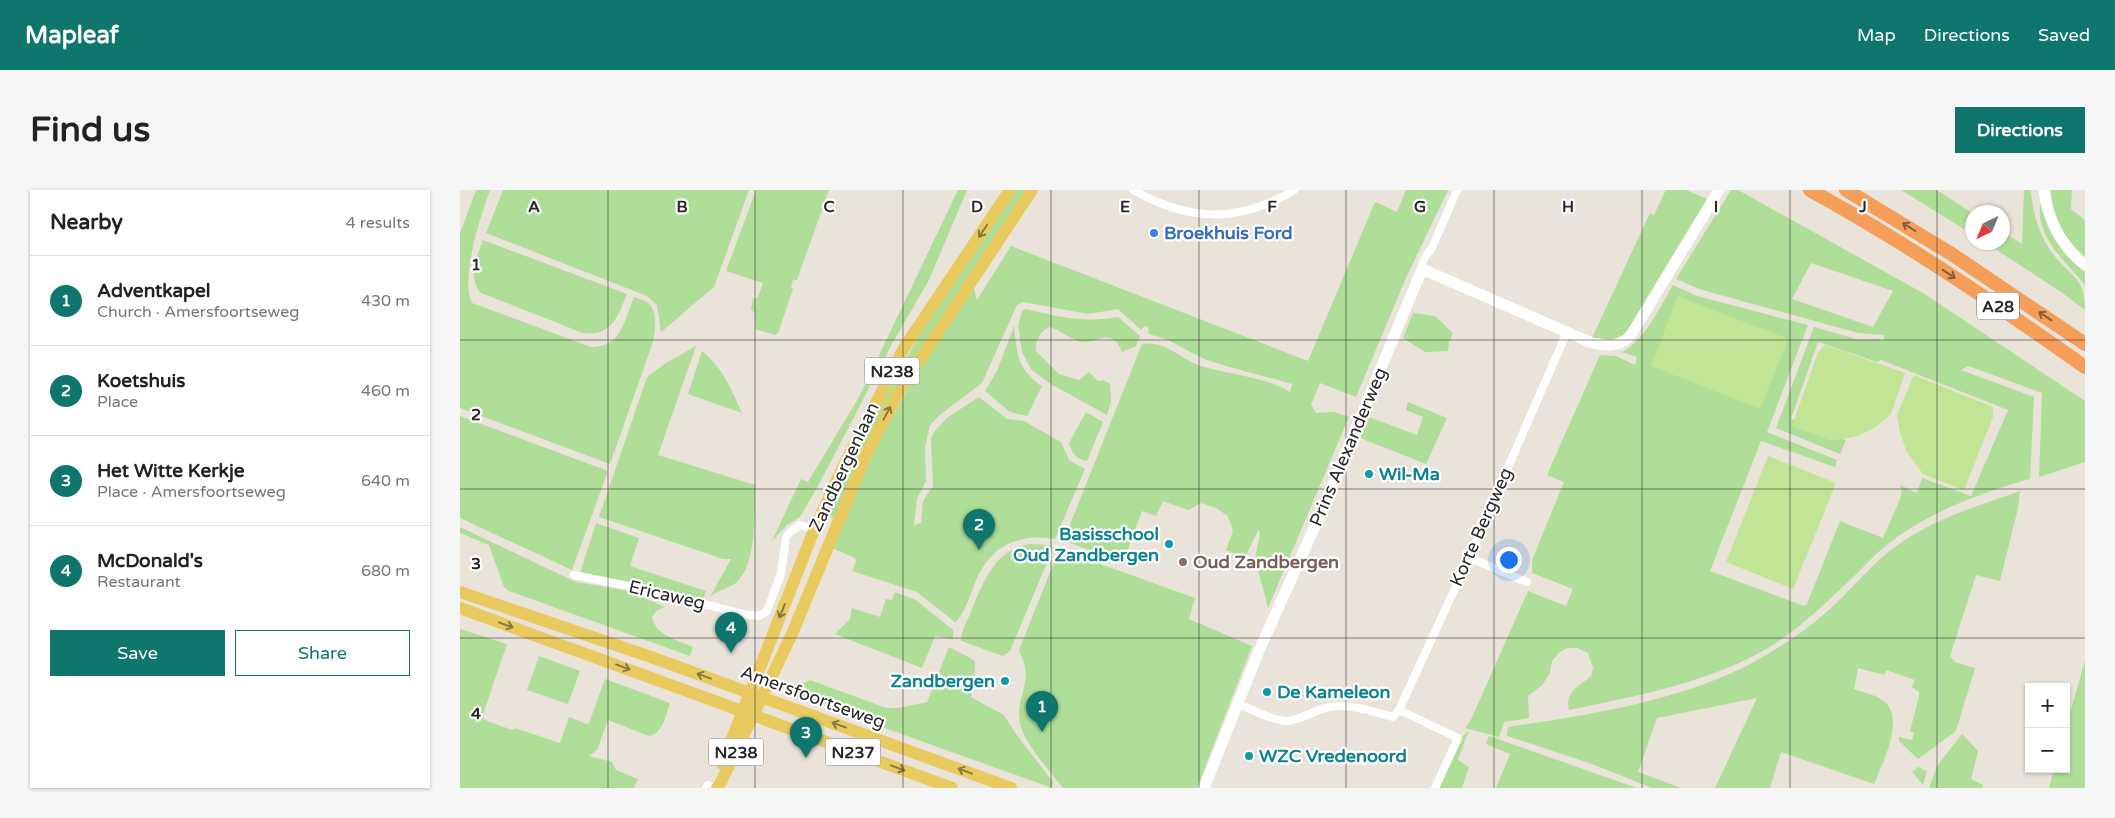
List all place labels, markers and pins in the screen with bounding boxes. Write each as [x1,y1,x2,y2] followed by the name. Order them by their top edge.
[1164,222,1293,244] place label: Broekhuis Ford
[1148,227,1160,239] marker: Broekhuis Ford
[1379,463,1440,485] place label: Wil-Ma
[1363,468,1375,480] marker: Wil-Ma
[963,509,995,550] pin: 2
[1013,523,1159,566] place label: Basisschool Oud Zandbergen
[1163,538,1175,550] marker: Basisschool Oud Zandbergen
[1193,551,1339,573] place label: Oud Zandbergen
[1177,556,1189,568] marker: Oud Zandbergen
[715,612,747,653] pin: 4
[890,670,995,692] place label: Zandbergen
[999,675,1011,687] marker: Zandbergen
[1277,681,1391,703] place label: De Kameleon
[1261,686,1273,698] marker: De Kameleon
[1026,691,1058,732] pin: 1
[790,717,822,758] pin: 3
[1259,745,1407,767] place label: WZC Vredenoord
[1243,750,1255,762] marker: WZC Vredenoord

